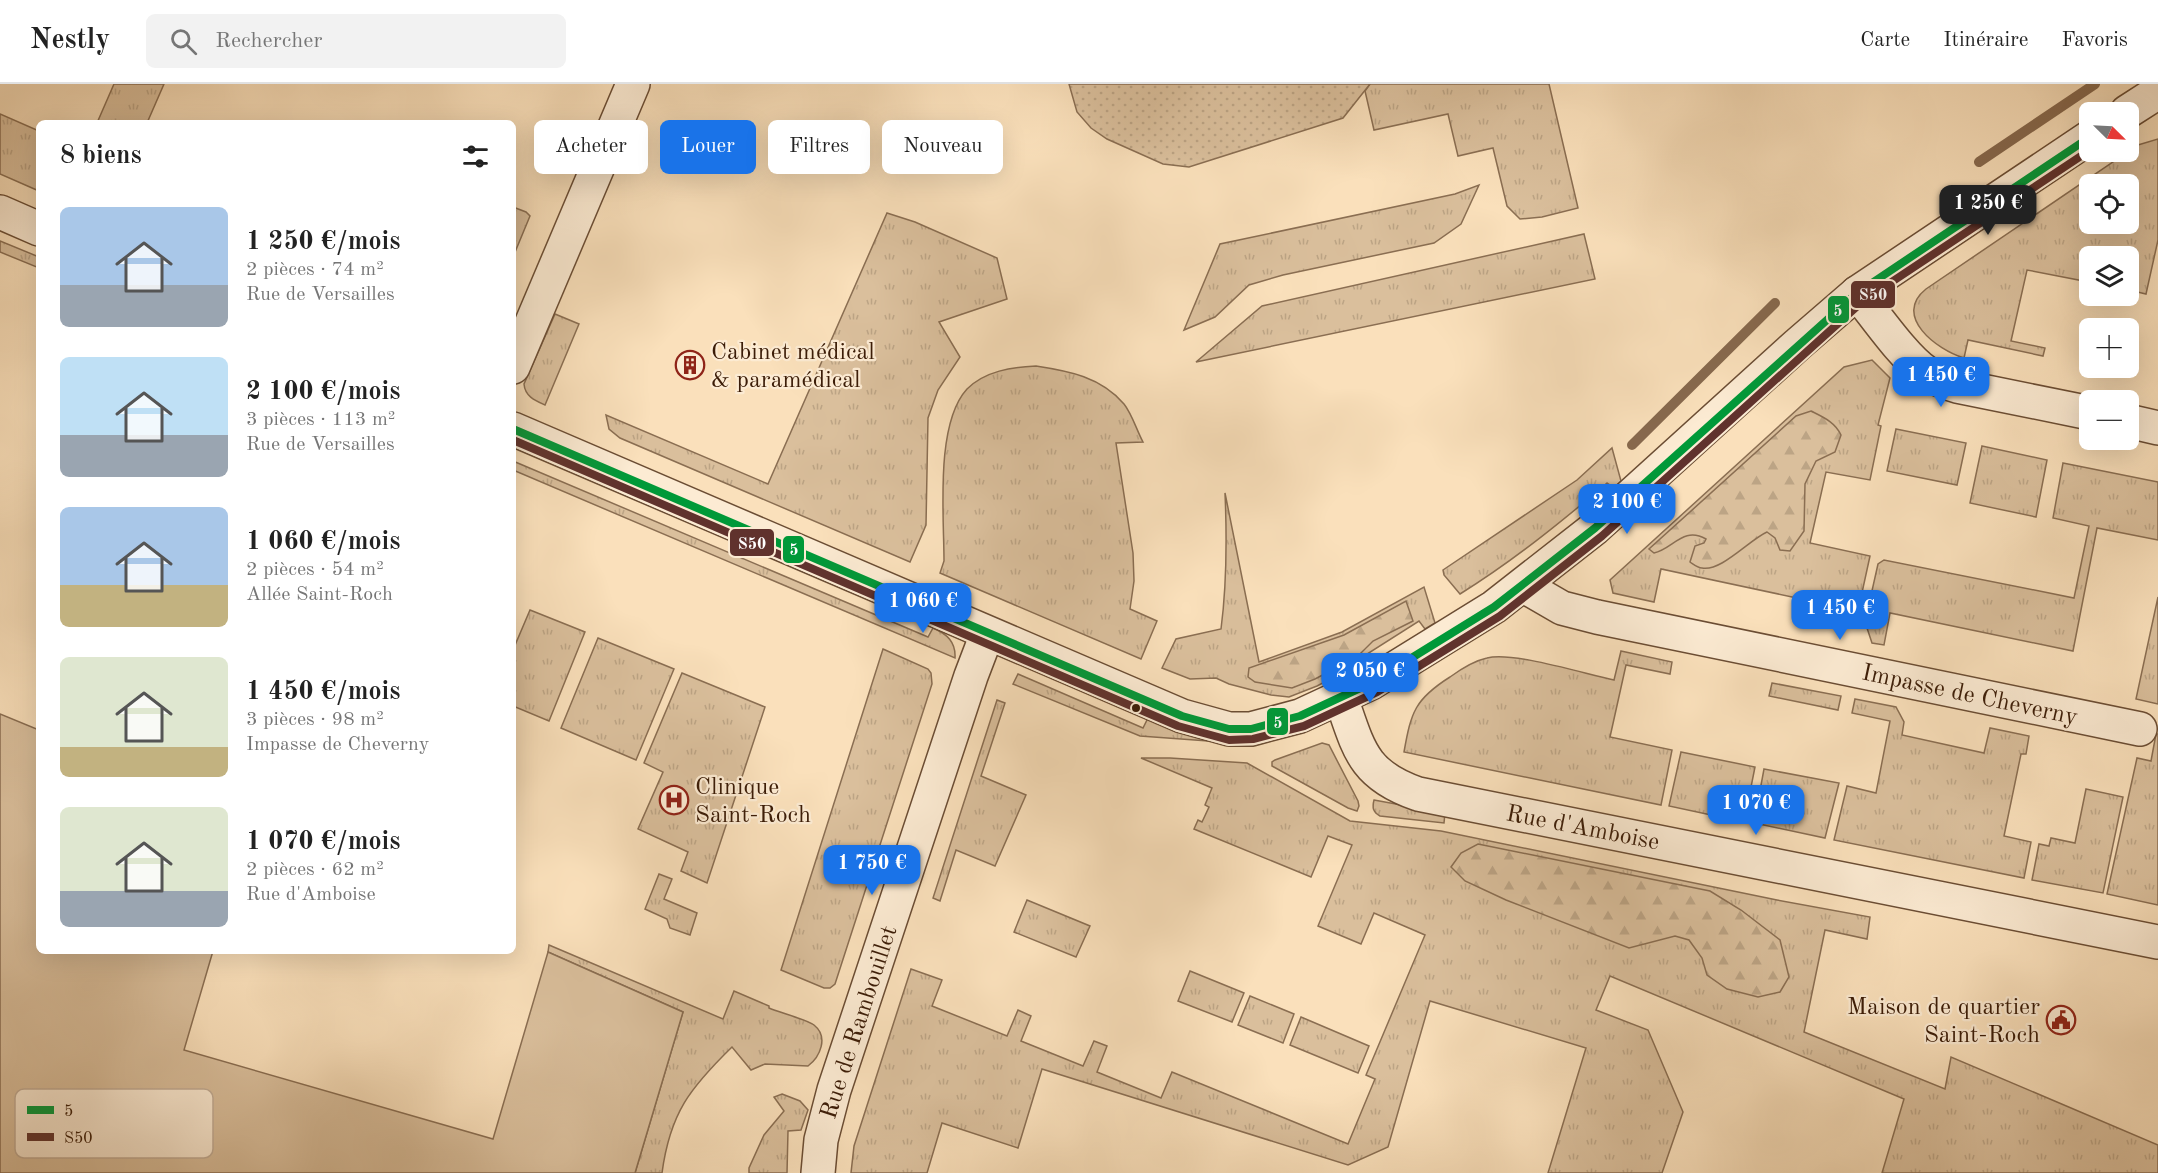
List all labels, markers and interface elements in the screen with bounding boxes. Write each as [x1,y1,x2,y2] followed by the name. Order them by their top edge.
[146,14,566,68] search box
[167,25,200,58] icon: search
[30,27,110,55] text: Nestly
[215,30,322,52] text: Rechercher
[1860,30,1910,51] text: Carte
[1943,30,2029,51] text: Itinéraire
[2062,30,2128,51] text: Favoris
[2079,102,2139,162] north arrow
[2079,102,2139,450] map controls
[534,120,648,174] chip: Acheter
[660,120,756,174] chip: Louer
[768,120,870,174] chip: Filtres
[882,120,1003,174] chip: Nouveau
[459,140,492,173] icon: filters
[60,143,142,169] text: 8 biens
[2079,174,2139,234] button: locate
[1933,185,2043,236] pin: 1 250 €
[1953,194,2023,214] text: 1 250 €
[246,229,400,255] text: 1 250 €/mois
[108,231,180,303] icon: home
[2079,246,2139,306] button: layers
[246,260,384,280] text: 2 pièces · 74 m²
[1850,280,1896,309] line badge: S50
[246,285,395,305] text: Rue de Versailles
[1859,288,1887,304] text: S50
[1827,295,1850,324] line badge: 5
[1833,304,1843,320] text: 5
[2079,318,2139,378] button: +
[711,341,875,393] place label: Cabinet médical & paramédical
[674,349,706,381] building icon: Cabinet médical & paramédical
[1886,357,1996,408] pin: 1 450 €
[1906,366,1976,386] text: 1 450 €
[246,379,400,405] text: 2 100 €/mois
[108,381,180,453] icon: home
[2079,390,2139,450] button: −
[246,410,395,430] text: 3 pièces · 113 m²
[246,435,395,455] text: Rue de Versailles
[1572,484,1682,535] pin: 2 100 €
[1592,493,1662,513] text: 2 100 €
[729,528,775,557] line badge: S50
[246,529,400,555] text: 1 060 €/mois
[108,531,180,603] icon: home
[782,535,805,564] line badge: 5
[738,537,766,553] text: S50
[789,543,799,559] text: 5
[246,560,384,580] text: 2 pièces · 54 m²
[868,583,978,634] pin: 1 060 €
[246,585,393,605] text: Allée Saint-Roch
[1785,590,1895,641] pin: 1 450 €
[888,592,958,612] text: 1 060 €
[1805,599,1875,619] text: 1 450 €
[1315,653,1425,704] pin: 2 050 €
[1860,661,2080,731] street label: Impasse de Cheverny
[1335,662,1405,682] text: 2 050 €
[246,679,400,705] text: 1 450 €/mois
[108,681,180,753] icon: home
[1130,702,1142,714] unlabelled marker
[1266,707,1289,736] line badge: 5
[246,710,384,730] text: 3 pièces · 98 m²
[1273,716,1283,732] text: 5
[246,735,429,755] text: Impasse de Cheverny
[695,776,811,828] place label: Clinique Saint-Roch
[658,784,690,816] hospital icon: Clinique Saint-Roch
[1701,785,1811,836] pin: 1 070 €
[1721,794,1791,814] text: 1 070 €
[1504,802,1661,856] street label: Rue d'Amboise
[246,829,400,855] text: 1 070 €/mois
[108,831,180,903] icon: home
[817,845,927,896] pin: 1 750 €
[837,854,907,874] text: 1 750 €
[246,860,384,880] text: 2 pièces · 62 m²
[246,885,376,905] text: Rue d'Amboise
[817,923,903,1122] street label: Rue de Rambouillet
[1847,996,2040,1048] place label: Maison de quartier Saint-Roch
[2045,1004,2077,1036] public building icon: Maison de quartier Saint-Roch
[15,1089,213,1158] legend
[64,1104,73,1120] text: 5
[64,1131,92,1147] text: S50

